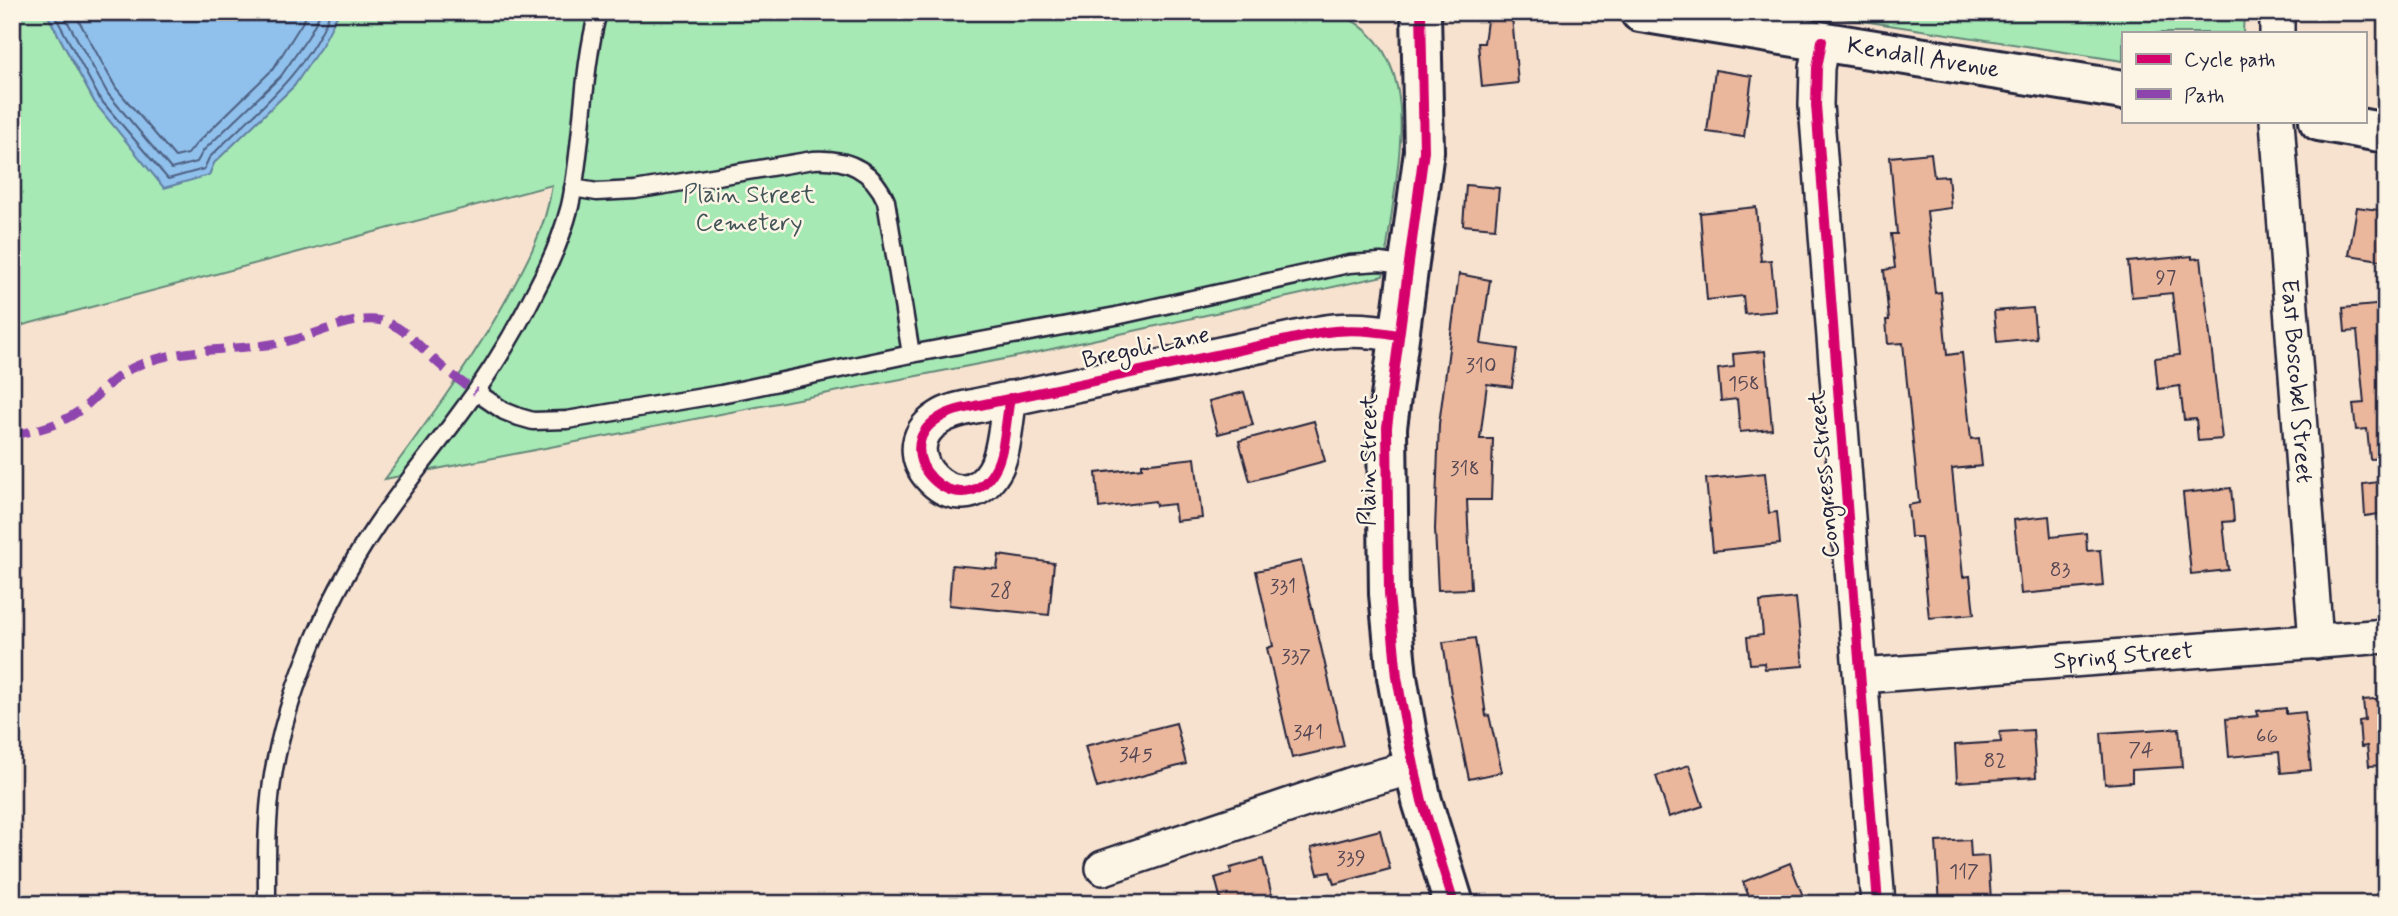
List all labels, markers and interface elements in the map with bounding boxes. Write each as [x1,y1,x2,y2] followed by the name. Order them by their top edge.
[1845,30,2002,85] street label: Kendall Avenue
[2122,32,2366,122] legend
[2184,46,2275,74] text: Cycle path
[2184,82,2224,110] text: Path
[683,180,815,239] park label: Plain Street Cemetery
[2156,264,2176,292] house number: 97
[2273,278,2320,484] street label: East Boscobel Street
[1079,319,1213,379] street label: Bregoli Lane
[1465,352,1497,380] house number: 310
[1728,370,1760,398] house number: 158
[1802,388,1850,559] street label: Congress Street
[1352,394,1386,526] street label: Plain Street
[1450,455,1480,483] house number: 318
[2050,556,2070,584] house number: 83
[1270,573,1296,601] house number: 331
[990,577,1012,605] house number: 28
[2052,635,2194,677] street label: Spring Street
[1281,643,1311,671] house number: 337
[1293,719,1323,747] house number: 341
[2256,722,2278,750] house number: 66
[2128,736,2154,764] house number: 74
[1119,741,1153,769] house number: 345
[1984,747,2006,775] house number: 82
[1336,845,1366,873] house number: 339
[1949,858,1979,886] house number: 117

